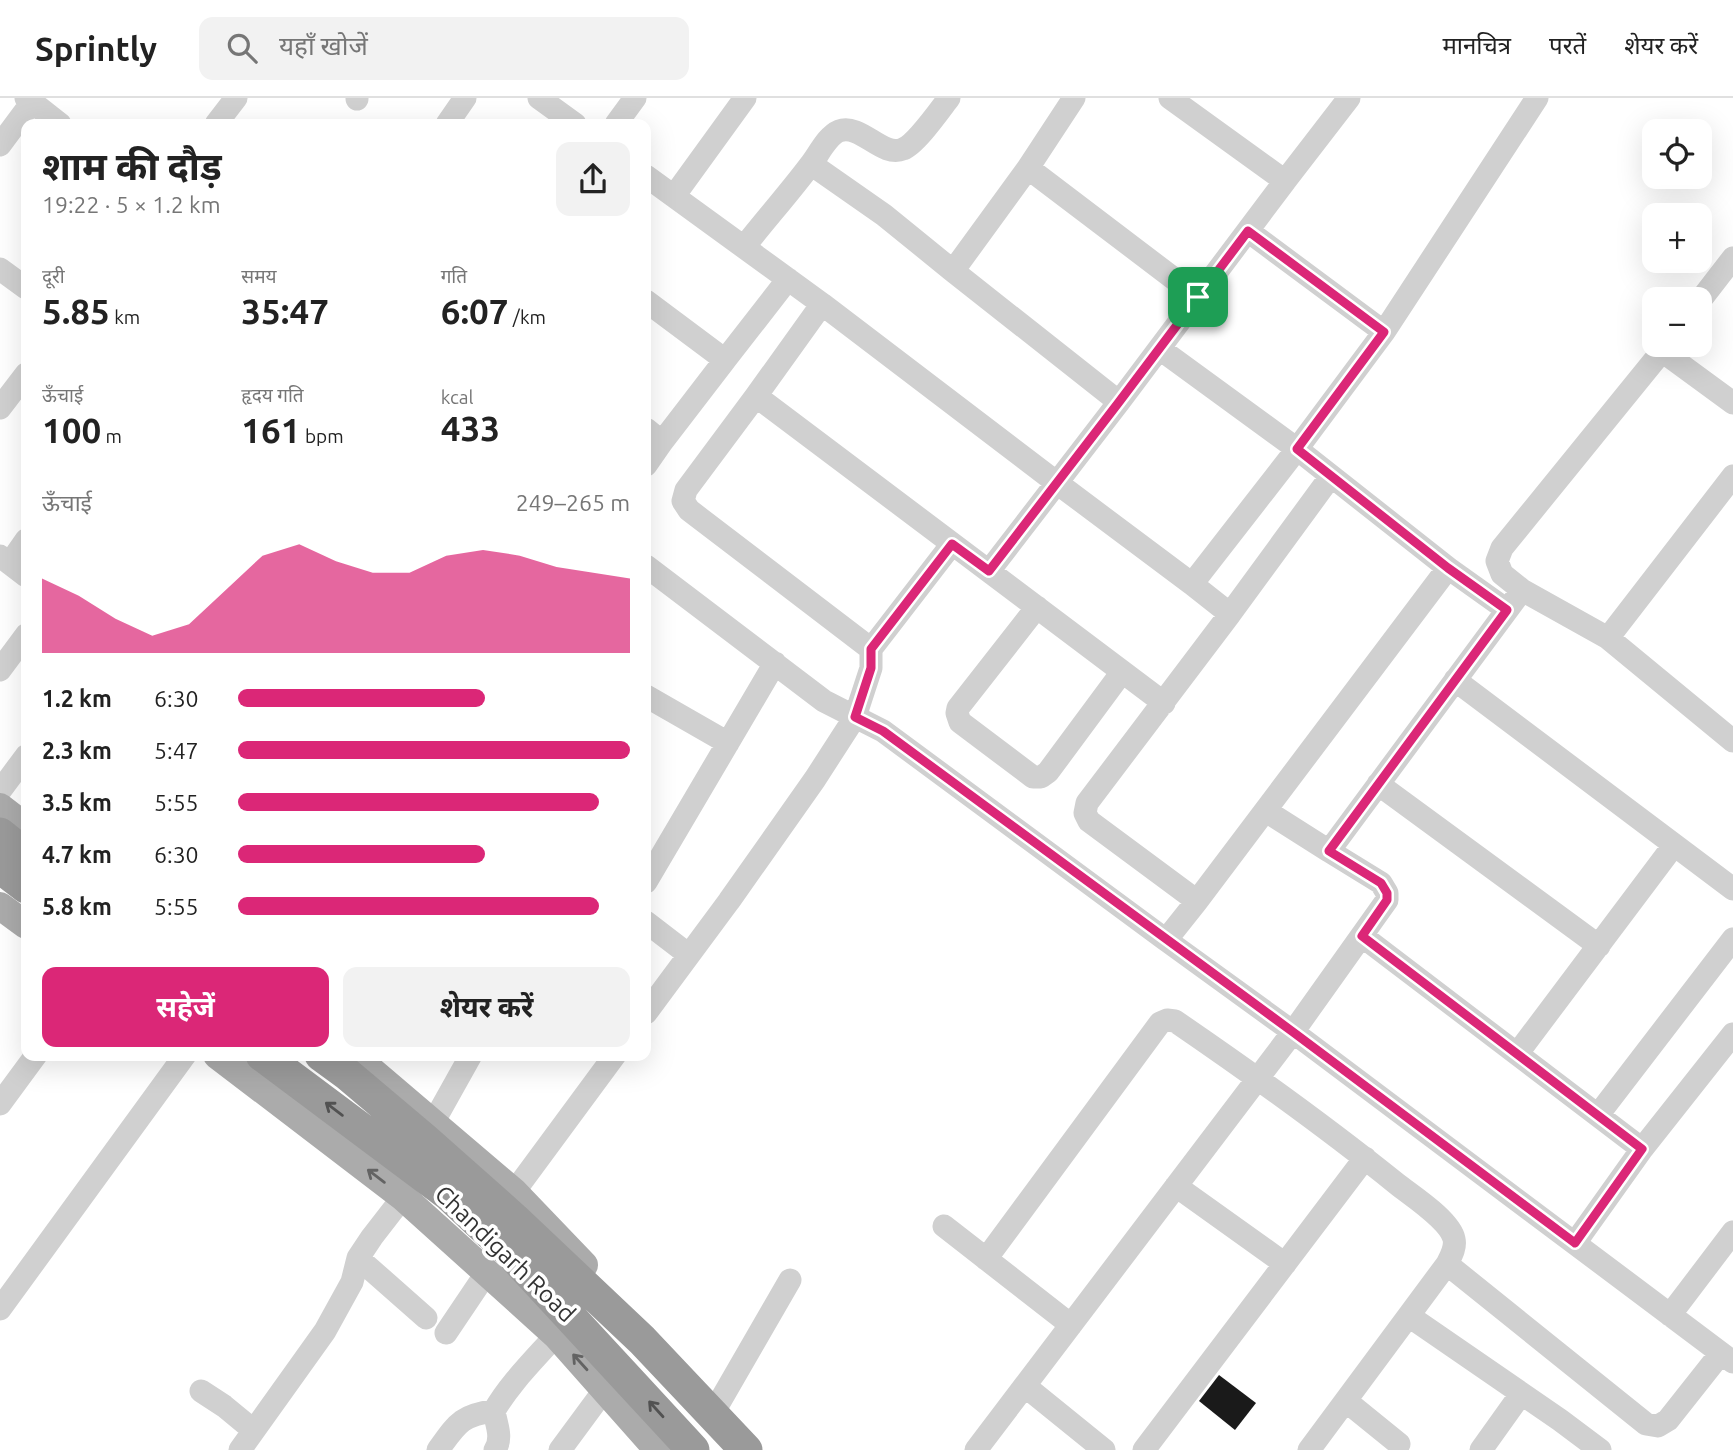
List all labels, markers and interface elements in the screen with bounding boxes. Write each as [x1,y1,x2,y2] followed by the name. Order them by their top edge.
[199,17,689,80] search box
[223,29,261,67] icon: search
[35,30,157,67] text: Sprintly
[279,31,368,60] text: यहाँ खोजें
[1442,32,1511,59] text: मानचित्र
[1549,32,1586,59] text: परतें
[1624,32,1698,59] text: शेयर करें
[1642,119,1712,357] map controls
[1642,119,1712,189] button: locate
[556,142,630,216] button: share
[42,145,222,187] text: शाम की दौड़
[42,192,221,217] text: 19:22 · 5 × 1.2 km
[1642,203,1712,273] button: +
[42,265,65,287] text: दूरी
[241,265,277,287] text: समय
[441,265,467,287] text: गति
[1168,267,1228,327] pin
[1179,278,1217,316] icon: arrive
[1642,287,1712,357] button: −
[42,291,110,331] text: 5.85
[241,291,329,331] text: 35:47
[441,291,509,331] text: 6:07
[110,306,140,328] text: km
[509,306,546,328] text: /km
[42,384,83,406] text: ऊँचाई
[241,384,304,406] text: हृदय गति
[441,386,473,408] text: kcal
[441,408,500,448] text: 433
[42,410,101,450] text: 100
[241,410,301,450] text: 161
[101,425,122,447] text: m
[301,425,344,447] text: bpm
[42,490,92,515] text: ऊँचाई
[516,490,630,515] text: 249–265 m
[42,686,112,711] text: 1.2 km
[154,686,199,711] text: 6:30
[42,738,112,763] text: 2.3 km
[154,738,199,763] text: 5:47
[42,790,112,815] text: 3.5 km
[154,790,199,815] text: 5:55
[42,842,112,867] text: 4.7 km
[154,842,199,867] text: 6:30
[42,894,112,919] text: 5.8 km
[154,894,199,919] text: 5:55
[42,967,329,1047] button: सहेजें
[343,967,630,1047] button: शेयर करें
[325,1102,344,1116] one-way arrow
[367,1168,386,1183] one-way arrow
[430,1180,581,1327] street label: Chandigarh Road
[572,1353,588,1371] one-way arrow
[648,1400,664,1418] one-way arrow

